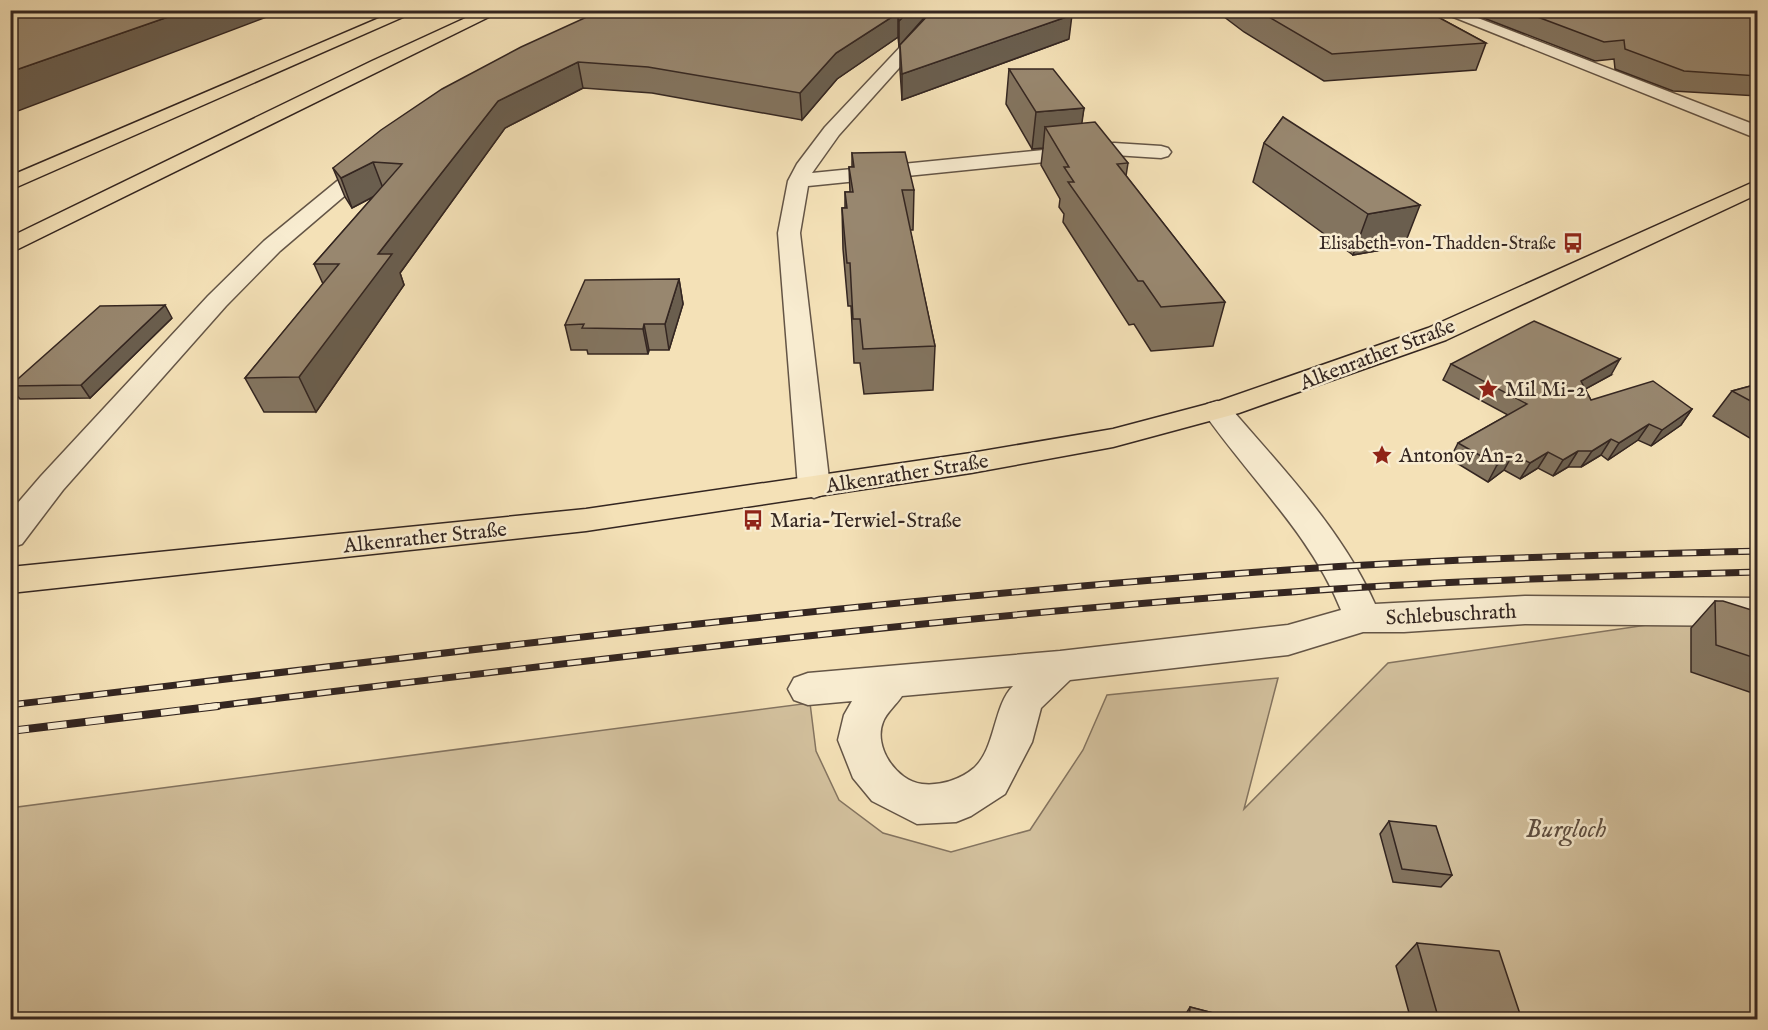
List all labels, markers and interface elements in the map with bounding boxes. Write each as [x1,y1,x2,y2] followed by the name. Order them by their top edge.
[1561,231,1585,255] bus stop icon: Elisabeth-von-Thadden-Straße
[1319,233,1556,256] place label: Elisabeth-von-Thadden-Straße
[1295,313,1459,398] street label: Alkenrather Straße
[1476,377,1500,401] place icon: Mil Mi-2
[1505,377,1586,404] place label: Mil Mi-2
[1370,443,1394,467] place icon: Antonov An-2
[1398,443,1524,470] place label: Antonov An-2
[823,448,991,501] street label: Alkenrather Straße
[741,508,765,532] bus stop icon: Maria-Terwiel-Straße
[770,508,962,535] place label: Maria-Terwiel-Straße
[341,516,509,561] street label: Alkenrather Straße
[1385,599,1517,632] street label: Schlebuschrath
[1525,813,1607,847] park label: Burgloch

